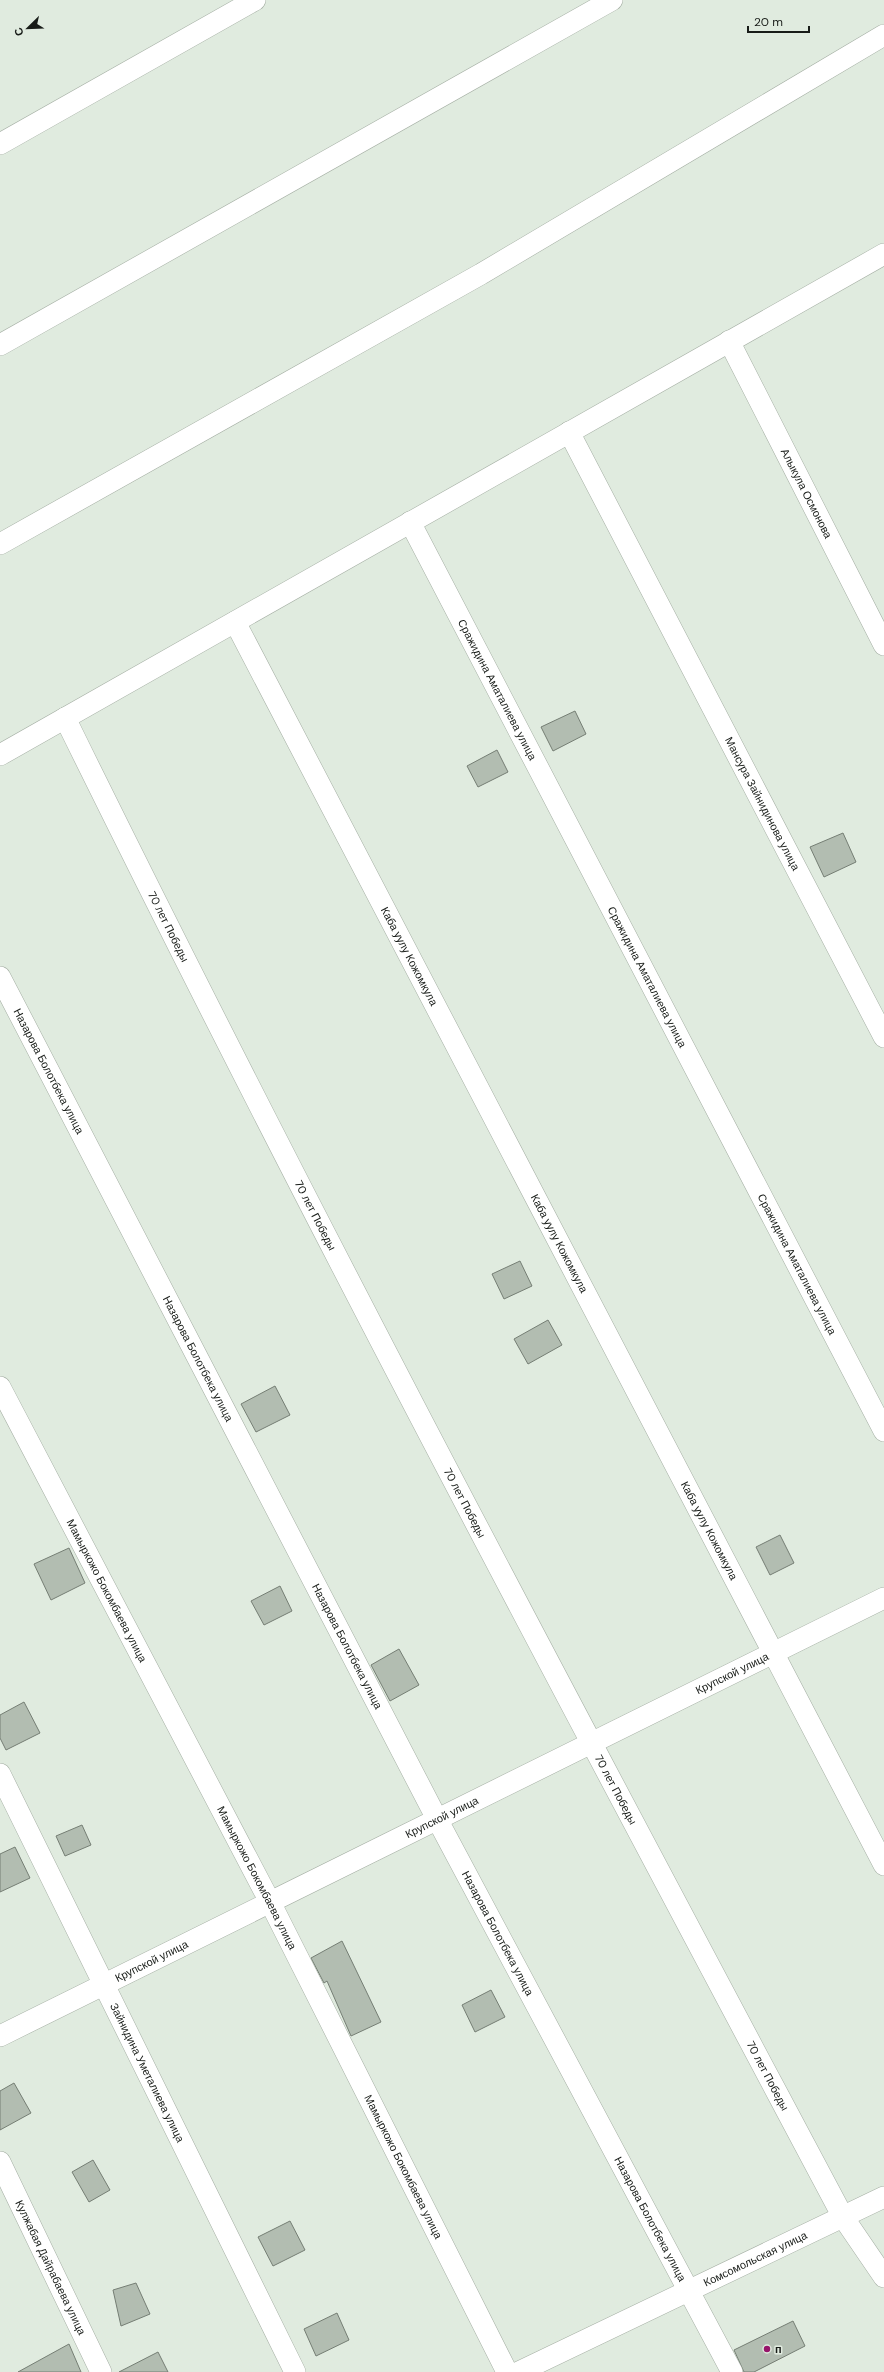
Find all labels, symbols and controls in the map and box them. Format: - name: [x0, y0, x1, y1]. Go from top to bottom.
- north arrow: [8, 8, 48, 48]
- scale bar: [748, 8, 809, 34]
- text: 20 m: [754, 14, 783, 30]
- text: С: [11, 25, 27, 38]
- street label: Алыкула Осмонова: [778, 446, 836, 541]
- street label: Сражидина Аматалиева улица: [455, 617, 540, 763]
- street label: Мансура Зайнидинова улица: [722, 735, 803, 874]
- street label: 70 лет Победы: [145, 889, 192, 964]
- street label: Каба уулу Кожомкула: [378, 904, 441, 1009]
- street label: Сражидина Аматалиева улица: [605, 904, 690, 1051]
- street label: Назарова Болотбека улица: [10, 1006, 88, 1137]
- street label: 70 лет Победы: [292, 1178, 339, 1253]
- street label: Сражидина Аматалиева улица: [754, 1191, 840, 1338]
- street label: Каба уулу Кожомкула: [528, 1192, 591, 1296]
- street label: Назарова Болотбека улица: [160, 1294, 237, 1425]
- street label: 70 лет Победы: [441, 1466, 489, 1540]
- street label: Каба уулу Кожомкула: [678, 1479, 741, 1583]
- street label: Мамыркожо Бокомбаева улица: [64, 1517, 150, 1665]
- street label: Назарова Болотбека улица: [309, 1581, 386, 1712]
- street label: Крупской улица: [693, 1649, 772, 1697]
- street label: 70 лет Победы: [592, 1752, 640, 1827]
- street label: Крупской улица: [403, 1793, 481, 1841]
- street label: Мамыркожо Бокомбаева улица: [214, 1804, 300, 1953]
- street label: Назарова Болотбека улица: [459, 1868, 537, 1999]
- street label: Крупской улица: [113, 1937, 191, 1985]
- street label: Зайнидина Уметалиева улица: [107, 2001, 188, 2145]
- street label: 70 лет Победы: [744, 2039, 792, 2113]
- street label: Мамыркожо Бокомбаева улица: [361, 2092, 446, 2242]
- street label: Назарова Болотбека улица: [611, 2154, 690, 2285]
- street label: Кулжабая Дайрабаева улица: [12, 2198, 89, 2338]
- street label: Комсомольская улица: [701, 2228, 810, 2290]
- place label: п: [775, 2342, 782, 2356]
- marker: п: [762, 2344, 772, 2354]

